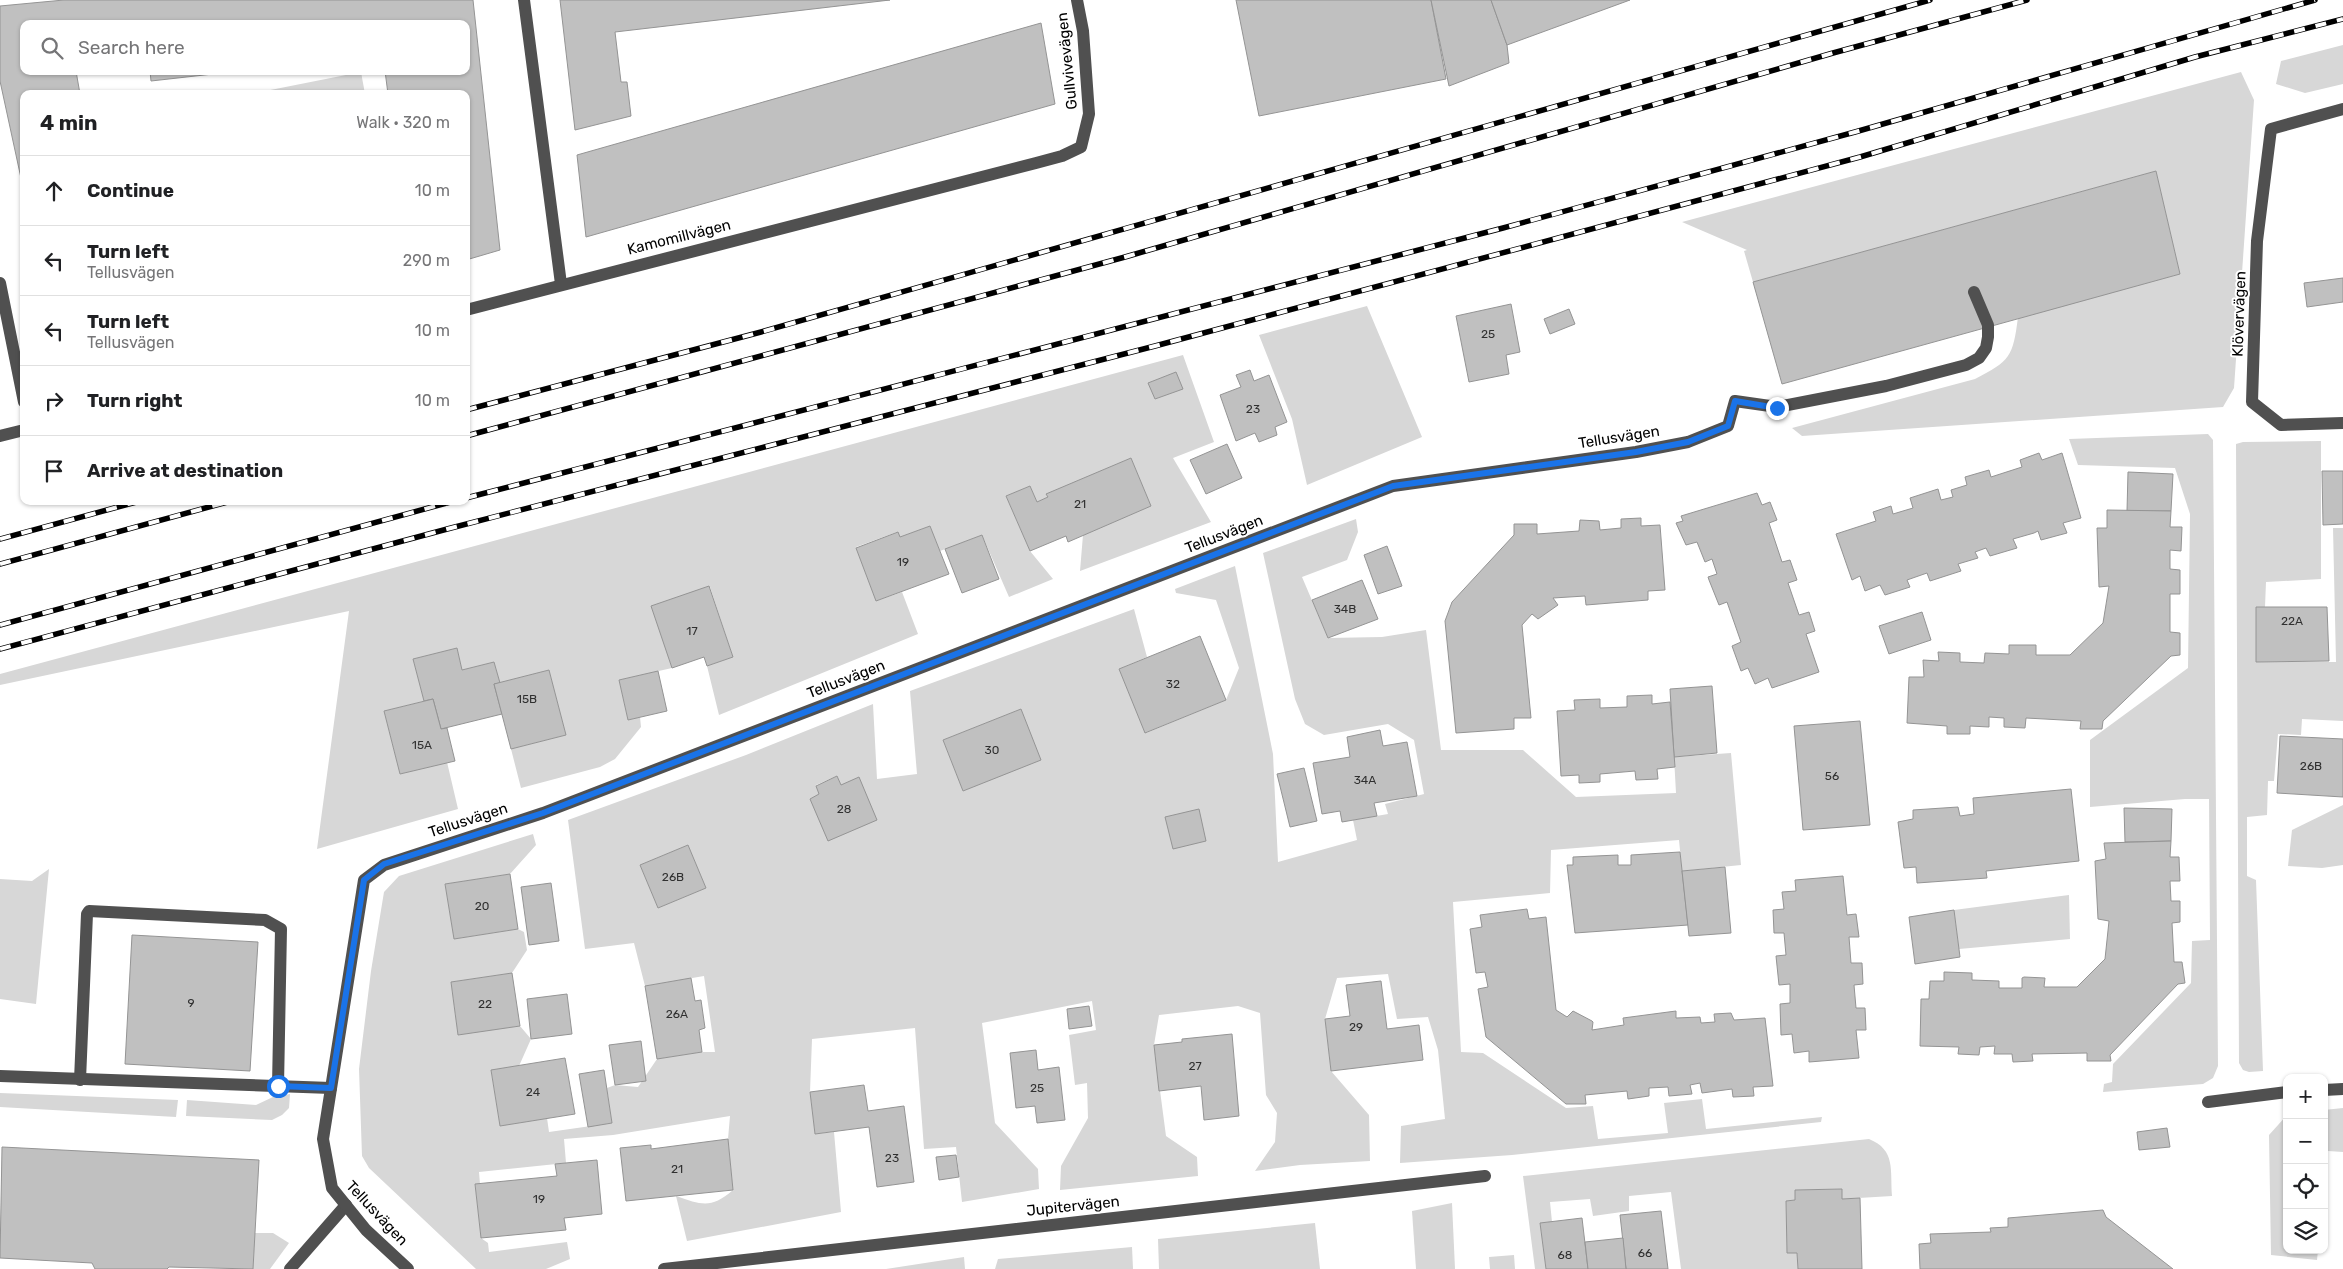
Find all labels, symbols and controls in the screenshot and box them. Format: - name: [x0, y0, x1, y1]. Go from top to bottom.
- street label: Gullvivevägen: [1053, 12, 1081, 110]
- search box: [20, 20, 470, 75]
- icon: search: [38, 34, 66, 62]
- text: Search here: [78, 36, 185, 59]
- text: 4 min: [40, 110, 98, 135]
- text: Walk · 320 m: [356, 113, 450, 132]
- icon: ahead: [40, 177, 68, 205]
- text: Continue: [87, 179, 174, 202]
- text: 10 m: [415, 181, 450, 200]
- street label: Kamomillvägen: [625, 215, 733, 259]
- text: Turn left: [87, 240, 169, 263]
- icon: left: [40, 247, 68, 275]
- text: 290 m: [403, 251, 450, 270]
- text: Tellusvägen: [87, 263, 175, 282]
- street label: Klövervägen: [2229, 271, 2249, 357]
- text: Turn left: [87, 310, 169, 333]
- icon: left: [40, 317, 68, 345]
- text: 10 m: [415, 321, 450, 340]
- house number: 25: [1481, 327, 1495, 341]
- text: Tellusvägen: [87, 333, 175, 352]
- icon: right: [40, 387, 68, 415]
- text: Turn right: [87, 389, 182, 412]
- text: 10 m: [415, 391, 450, 410]
- route end: [1766, 397, 1789, 420]
- house number: 23: [1246, 402, 1260, 416]
- street label: Tellusvägen: [1577, 422, 1661, 452]
- icon: arrive: [40, 457, 68, 485]
- text: Arrive at destination: [87, 459, 283, 482]
- house number: 21: [1074, 497, 1086, 511]
- street label: Tellusvägen: [1182, 511, 1266, 557]
- house number: 19: [897, 555, 909, 569]
- house number: 34B: [1334, 602, 1356, 616]
- house number: 22A: [2281, 614, 2303, 628]
- house number: 17: [686, 624, 698, 638]
- street label: Tellusvägen: [804, 656, 888, 702]
- house number: 32: [1166, 677, 1180, 691]
- house number: 15B: [517, 692, 537, 706]
- house number: 15A: [412, 738, 432, 752]
- house number: 30: [985, 743, 999, 757]
- house number: 26B: [2300, 759, 2322, 773]
- house number: 56: [1825, 769, 1839, 783]
- house number: 34A: [1354, 773, 1376, 787]
- street label: Tellusvägen: [426, 799, 510, 841]
- house number: 28: [837, 802, 851, 816]
- house number: 26B: [662, 870, 684, 884]
- house number: 20: [475, 899, 489, 913]
- house number: 9: [187, 996, 195, 1010]
- house number: 22: [478, 997, 492, 1011]
- house number: 26A: [666, 1007, 688, 1021]
- house number: 29: [1349, 1020, 1363, 1034]
- house number: 27: [1188, 1059, 1202, 1073]
- map controls: [2283, 1074, 2328, 1254]
- button: +: [2283, 1074, 2328, 1119]
- route start: [267, 1075, 290, 1098]
- house number: 25: [1030, 1081, 1044, 1095]
- house number: 24: [526, 1085, 541, 1099]
- button: −: [2283, 1119, 2328, 1164]
- house number: 23: [885, 1151, 899, 1165]
- house number: 21: [671, 1162, 683, 1176]
- button: locate: [2283, 1164, 2328, 1209]
- street label: Tellusvägen: [342, 1177, 412, 1249]
- house number: 19: [533, 1192, 545, 1206]
- street label: Jupitervägen: [1025, 1192, 1121, 1220]
- button: layers: [2283, 1209, 2328, 1254]
- house number: 66: [1638, 1246, 1652, 1260]
- house number: 68: [1558, 1248, 1572, 1262]

